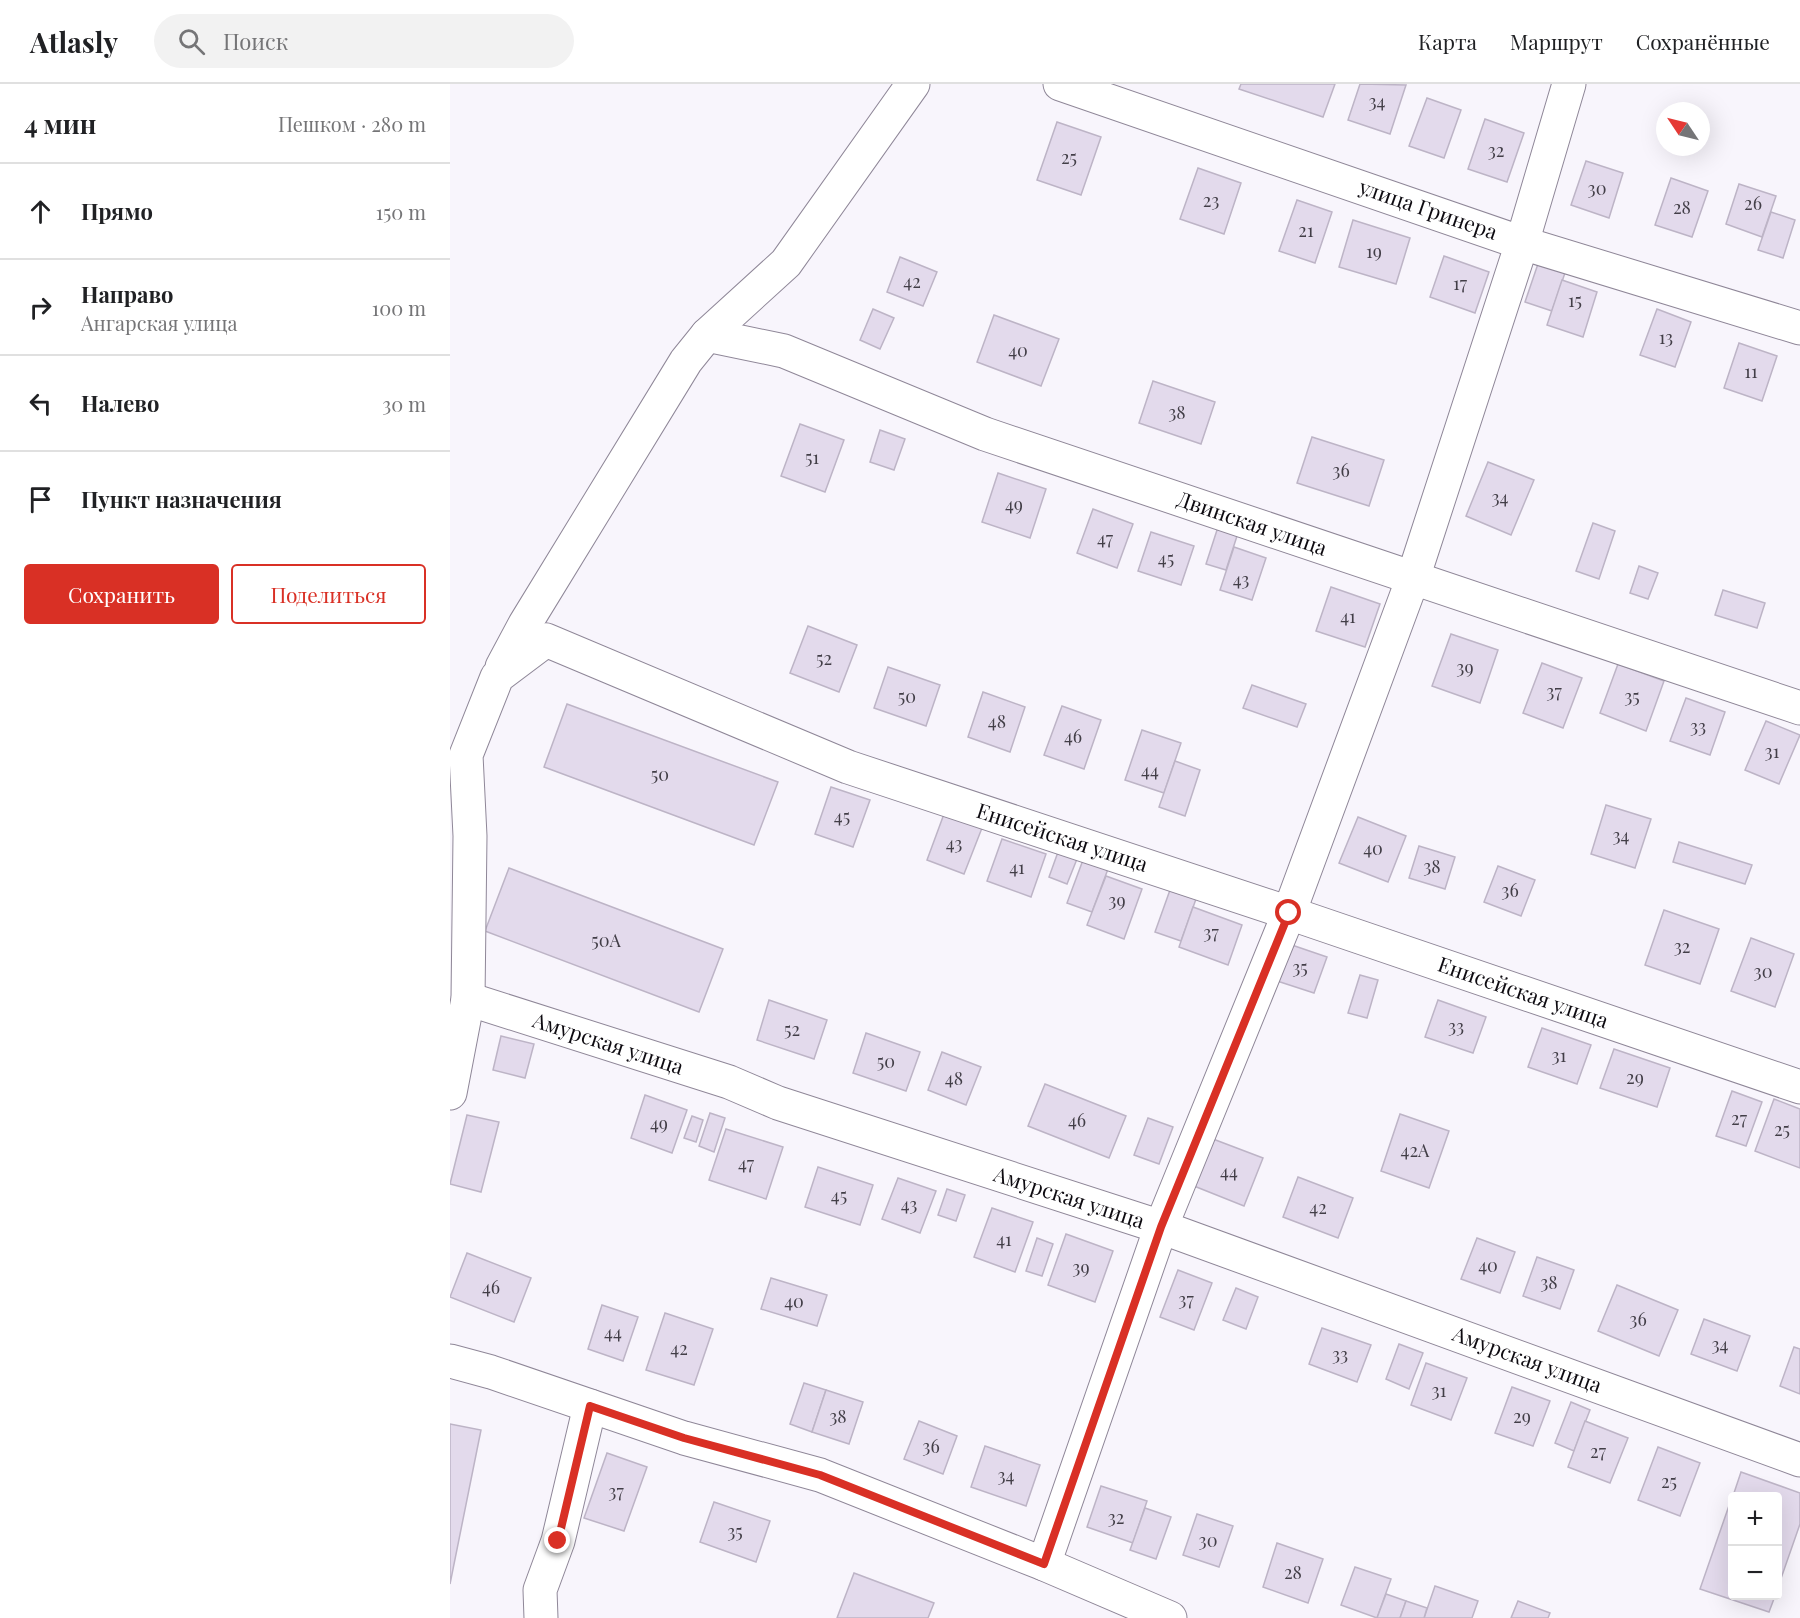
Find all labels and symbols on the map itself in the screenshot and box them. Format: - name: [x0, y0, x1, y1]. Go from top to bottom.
- house number: 34: [1368, 89, 1386, 113]
- north arrow: [1656, 102, 1710, 156]
- house number: 32: [1488, 138, 1504, 162]
- house number: 25: [1061, 145, 1077, 169]
- street label: улица Гринера: [1355, 171, 1502, 245]
- house number: 30: [1588, 176, 1606, 200]
- house number: 23: [1203, 188, 1219, 212]
- house number: 26: [1744, 191, 1762, 215]
- house number: 28: [1673, 195, 1691, 219]
- house number: 21: [1298, 218, 1314, 242]
- house number: 19: [1366, 239, 1382, 263]
- house number: 42: [903, 269, 921, 293]
- house number: 17: [1453, 271, 1468, 295]
- house number: 15: [1568, 288, 1582, 312]
- house number: 13: [1659, 325, 1673, 349]
- house number: 40: [1008, 338, 1028, 362]
- house number: 11: [1744, 359, 1758, 383]
- house number: 38: [1168, 400, 1186, 424]
- house number: 51: [805, 445, 819, 469]
- house number: 36: [1332, 458, 1350, 482]
- street label: Двинская улица: [1174, 483, 1332, 561]
- house number: 34: [1491, 485, 1509, 509]
- house number: 49: [1005, 492, 1023, 516]
- house number: 47: [1097, 526, 1114, 550]
- house number: 45: [1158, 546, 1174, 570]
- house number: 43: [1233, 567, 1249, 591]
- house number: 41: [1340, 604, 1356, 628]
- house number: 52: [816, 646, 832, 670]
- house number: 39: [1456, 655, 1474, 679]
- house number: 37: [1546, 679, 1562, 703]
- house number: 50: [898, 684, 916, 708]
- house number: 35: [1624, 684, 1640, 708]
- house number: 48: [988, 709, 1006, 733]
- house number: 33: [1690, 714, 1706, 738]
- house number: 46: [1064, 724, 1082, 748]
- house number: 31: [1765, 739, 1780, 763]
- house number: 44: [1141, 758, 1159, 782]
- house number: 50: [651, 762, 669, 786]
- street label: Енисейская улица: [973, 795, 1152, 877]
- house number: 45: [834, 804, 850, 828]
- house number: 34: [1612, 823, 1630, 847]
- house number: 43: [946, 831, 962, 855]
- house number: 40: [1363, 836, 1383, 860]
- house number: 38: [1423, 854, 1441, 878]
- house number: 41: [1009, 855, 1025, 879]
- house number: 36: [1501, 878, 1519, 902]
- house number: 39: [1108, 888, 1126, 912]
- route start: [1275, 899, 1301, 925]
- house number: 37: [1203, 920, 1219, 944]
- house number: 50А: [591, 928, 621, 952]
- house number: 32: [1674, 934, 1690, 958]
- street label: Енисейская улица: [1435, 949, 1613, 1034]
- house number: 35: [1292, 955, 1308, 979]
- house number: 30: [1754, 959, 1772, 983]
- street label: Амурская улица: [529, 1004, 688, 1080]
- house number: 33: [1448, 1014, 1464, 1038]
- house number: 52: [784, 1017, 800, 1041]
- house number: 31: [1552, 1043, 1567, 1067]
- house number: 50: [877, 1049, 895, 1073]
- house number: 29: [1626, 1065, 1644, 1089]
- house number: 48: [945, 1066, 963, 1090]
- house number: 27: [1731, 1106, 1748, 1130]
- house number: 46: [1068, 1108, 1086, 1132]
- house number: 49: [650, 1111, 668, 1135]
- house number: 25: [1774, 1117, 1790, 1141]
- house number: 42А: [1401, 1138, 1430, 1162]
- house number: 47: [738, 1151, 755, 1175]
- street label: Амурская улица: [990, 1158, 1149, 1234]
- house number: 44: [1220, 1159, 1238, 1183]
- house number: 45: [831, 1183, 847, 1207]
- house number: 43: [901, 1192, 917, 1216]
- house number: 42: [1309, 1195, 1327, 1219]
- house number: 41: [996, 1227, 1012, 1251]
- house number: 40: [1478, 1253, 1498, 1277]
- house number: 39: [1072, 1255, 1090, 1279]
- house number: 38: [1540, 1270, 1558, 1294]
- house number: 46: [482, 1275, 500, 1299]
- house number: 37: [1178, 1287, 1194, 1311]
- house number: 40: [784, 1289, 804, 1313]
- house number: 36: [1629, 1307, 1647, 1331]
- street label: Амурская улица: [1448, 1318, 1607, 1398]
- house number: 44: [604, 1320, 622, 1344]
- house number: 34: [1711, 1332, 1729, 1356]
- house number: 42: [670, 1336, 688, 1360]
- house number: 33: [1332, 1342, 1348, 1366]
- house number: 31: [1432, 1378, 1447, 1402]
- house number: 38: [829, 1404, 847, 1428]
- house number: 29: [1513, 1404, 1531, 1428]
- house number: 36: [922, 1434, 940, 1458]
- house number: 27: [1590, 1439, 1607, 1463]
- house number: 34: [997, 1463, 1015, 1487]
- house number: 25: [1661, 1469, 1677, 1493]
- house number: 37: [608, 1479, 624, 1503]
- house number: 32: [1108, 1505, 1124, 1529]
- house number: 35: [727, 1519, 743, 1543]
- route end: [544, 1527, 570, 1553]
- house number: 30: [1199, 1528, 1217, 1552]
- house number: 28: [1284, 1560, 1302, 1584]

